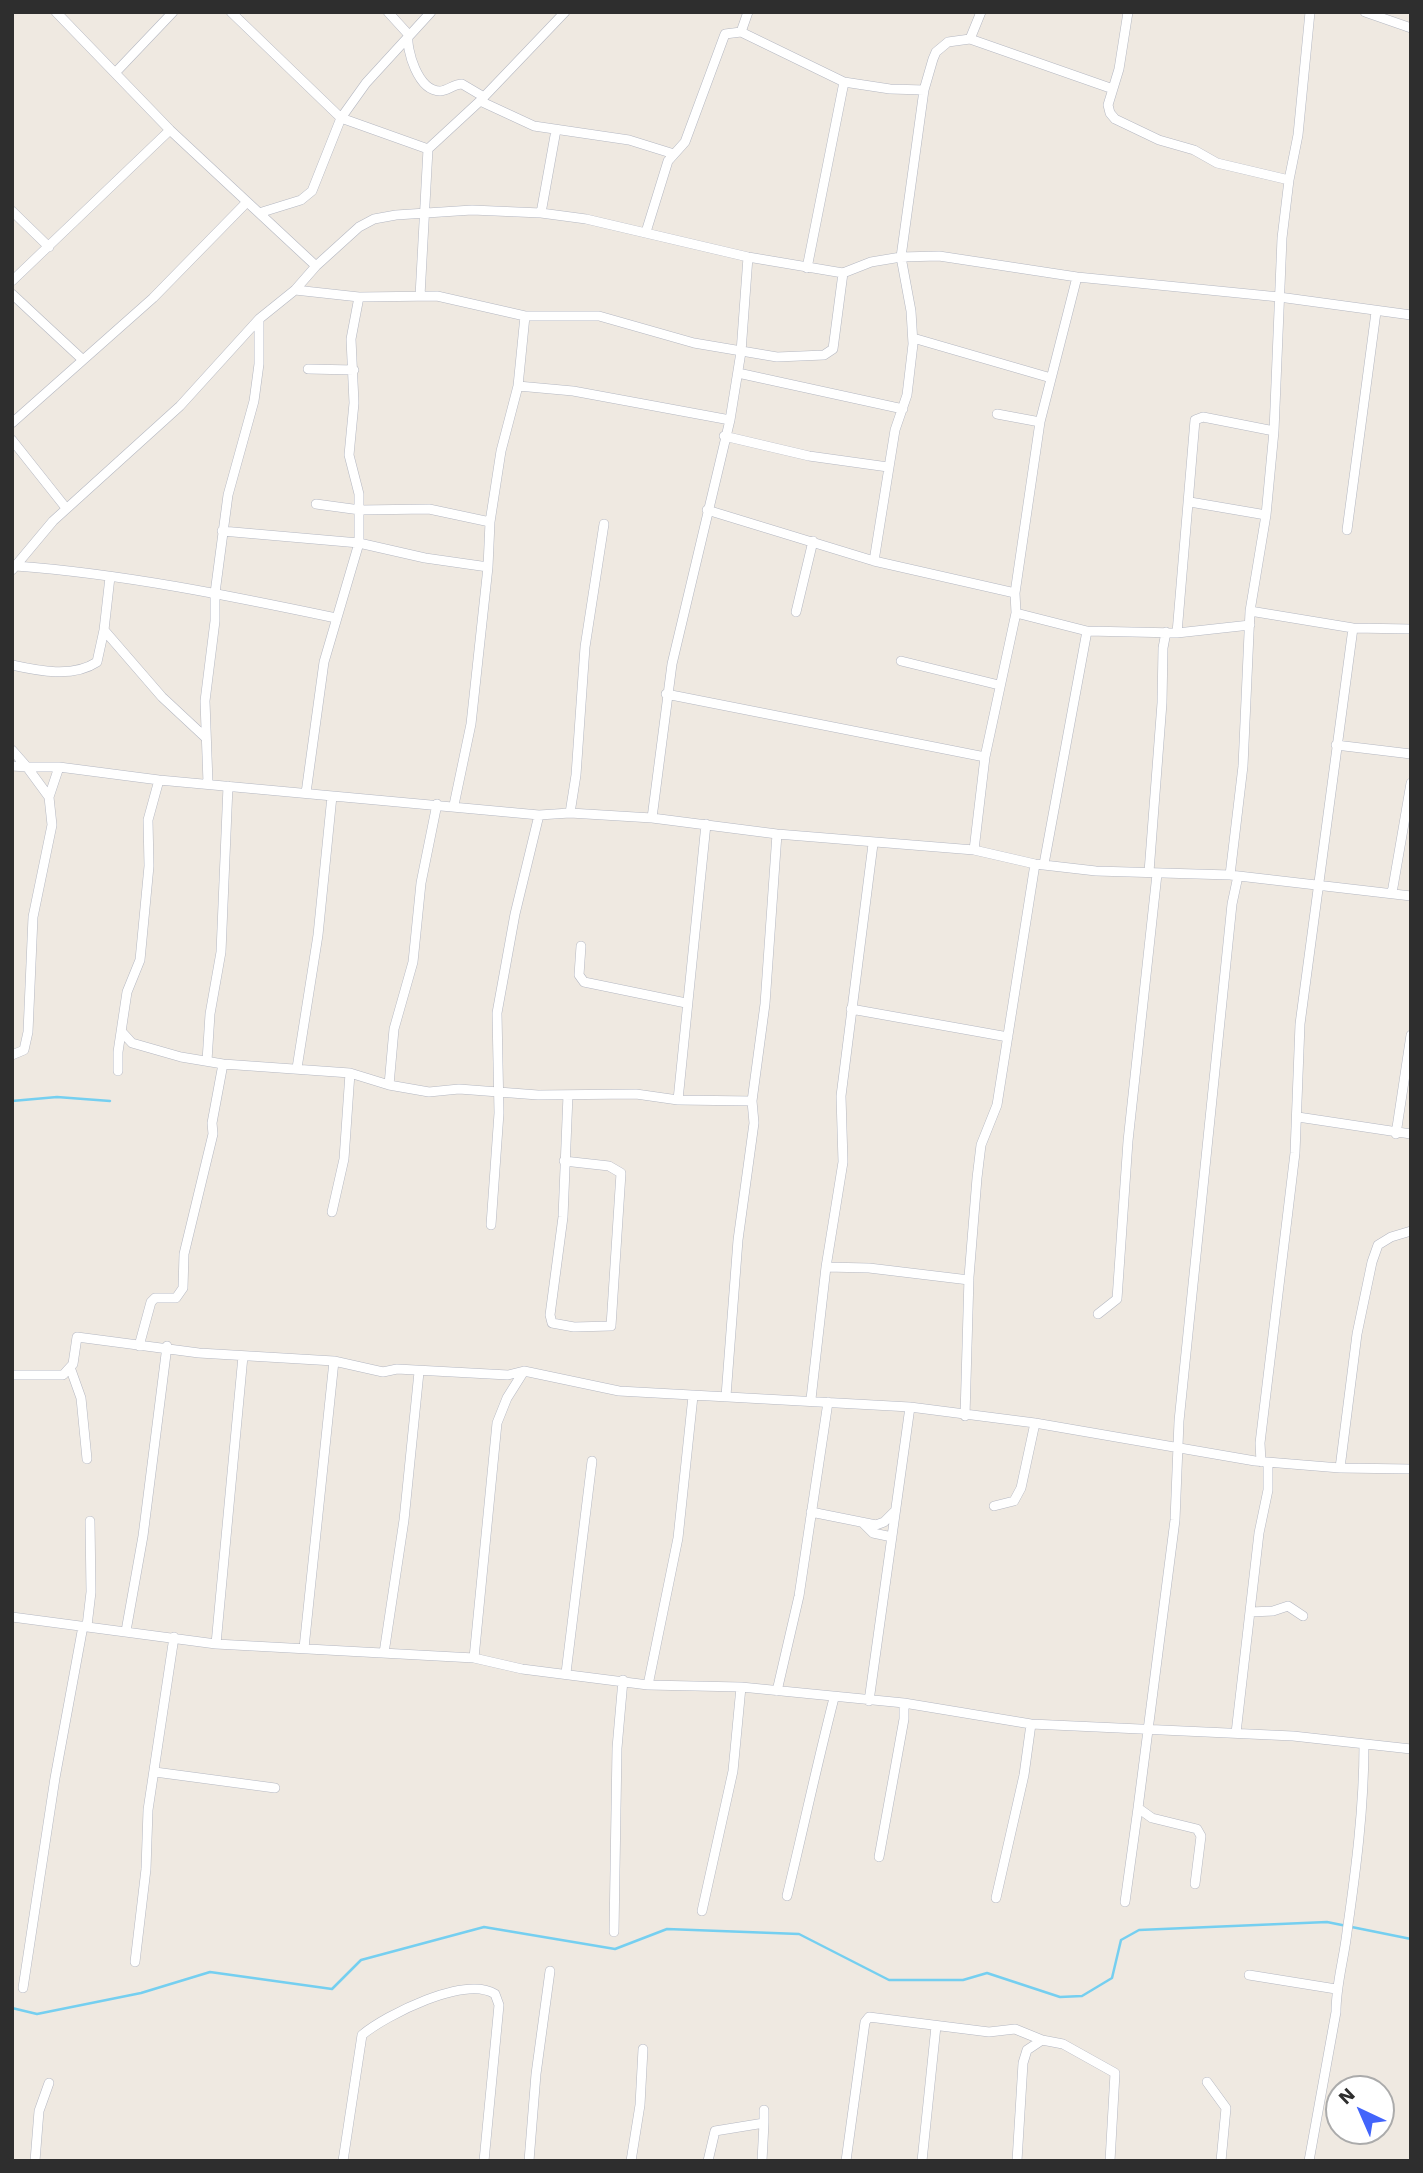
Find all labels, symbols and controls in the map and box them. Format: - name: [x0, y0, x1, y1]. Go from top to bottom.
- north arrow: [1325, 2075, 1395, 2145]
- text: N: [1333, 2083, 1360, 2109]

